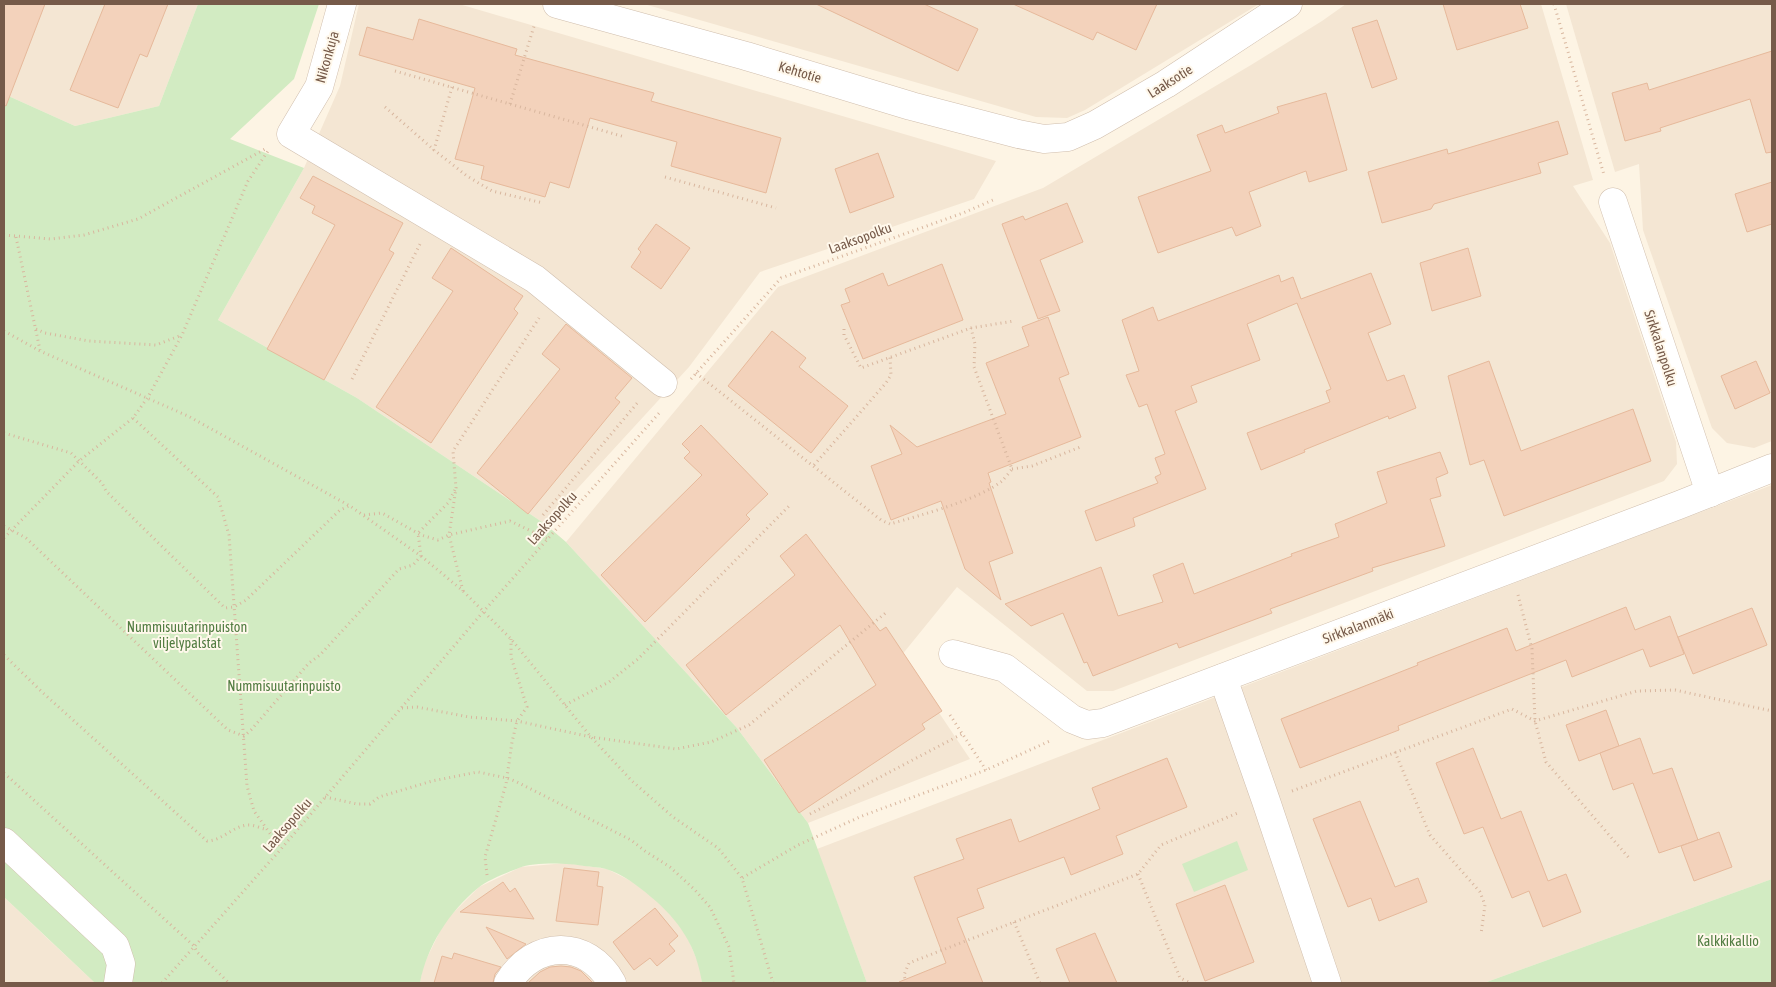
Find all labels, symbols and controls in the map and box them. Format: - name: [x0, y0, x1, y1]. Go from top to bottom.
- street label: Nikonkuja: [312, 29, 342, 85]
- street label: Kehtotie: [777, 58, 823, 86]
- street label: Laaksotie: [1145, 61, 1195, 101]
- street label: Laaksopolku: [826, 219, 894, 257]
- street label: Sirkkalanpolku: [1641, 308, 1681, 388]
- street label: Laaksopolku: [524, 488, 580, 548]
- street label: Sirkkalanmäki: [1320, 605, 1396, 647]
- park label: Nummisuutarinpuiston viljelypalstat: [127, 619, 247, 651]
- park label: Nummisuutarinpuisto: [227, 678, 341, 694]
- street label: Laaksopolku: [259, 795, 315, 855]
- park label: Kalkkikallio: [1697, 933, 1759, 949]

